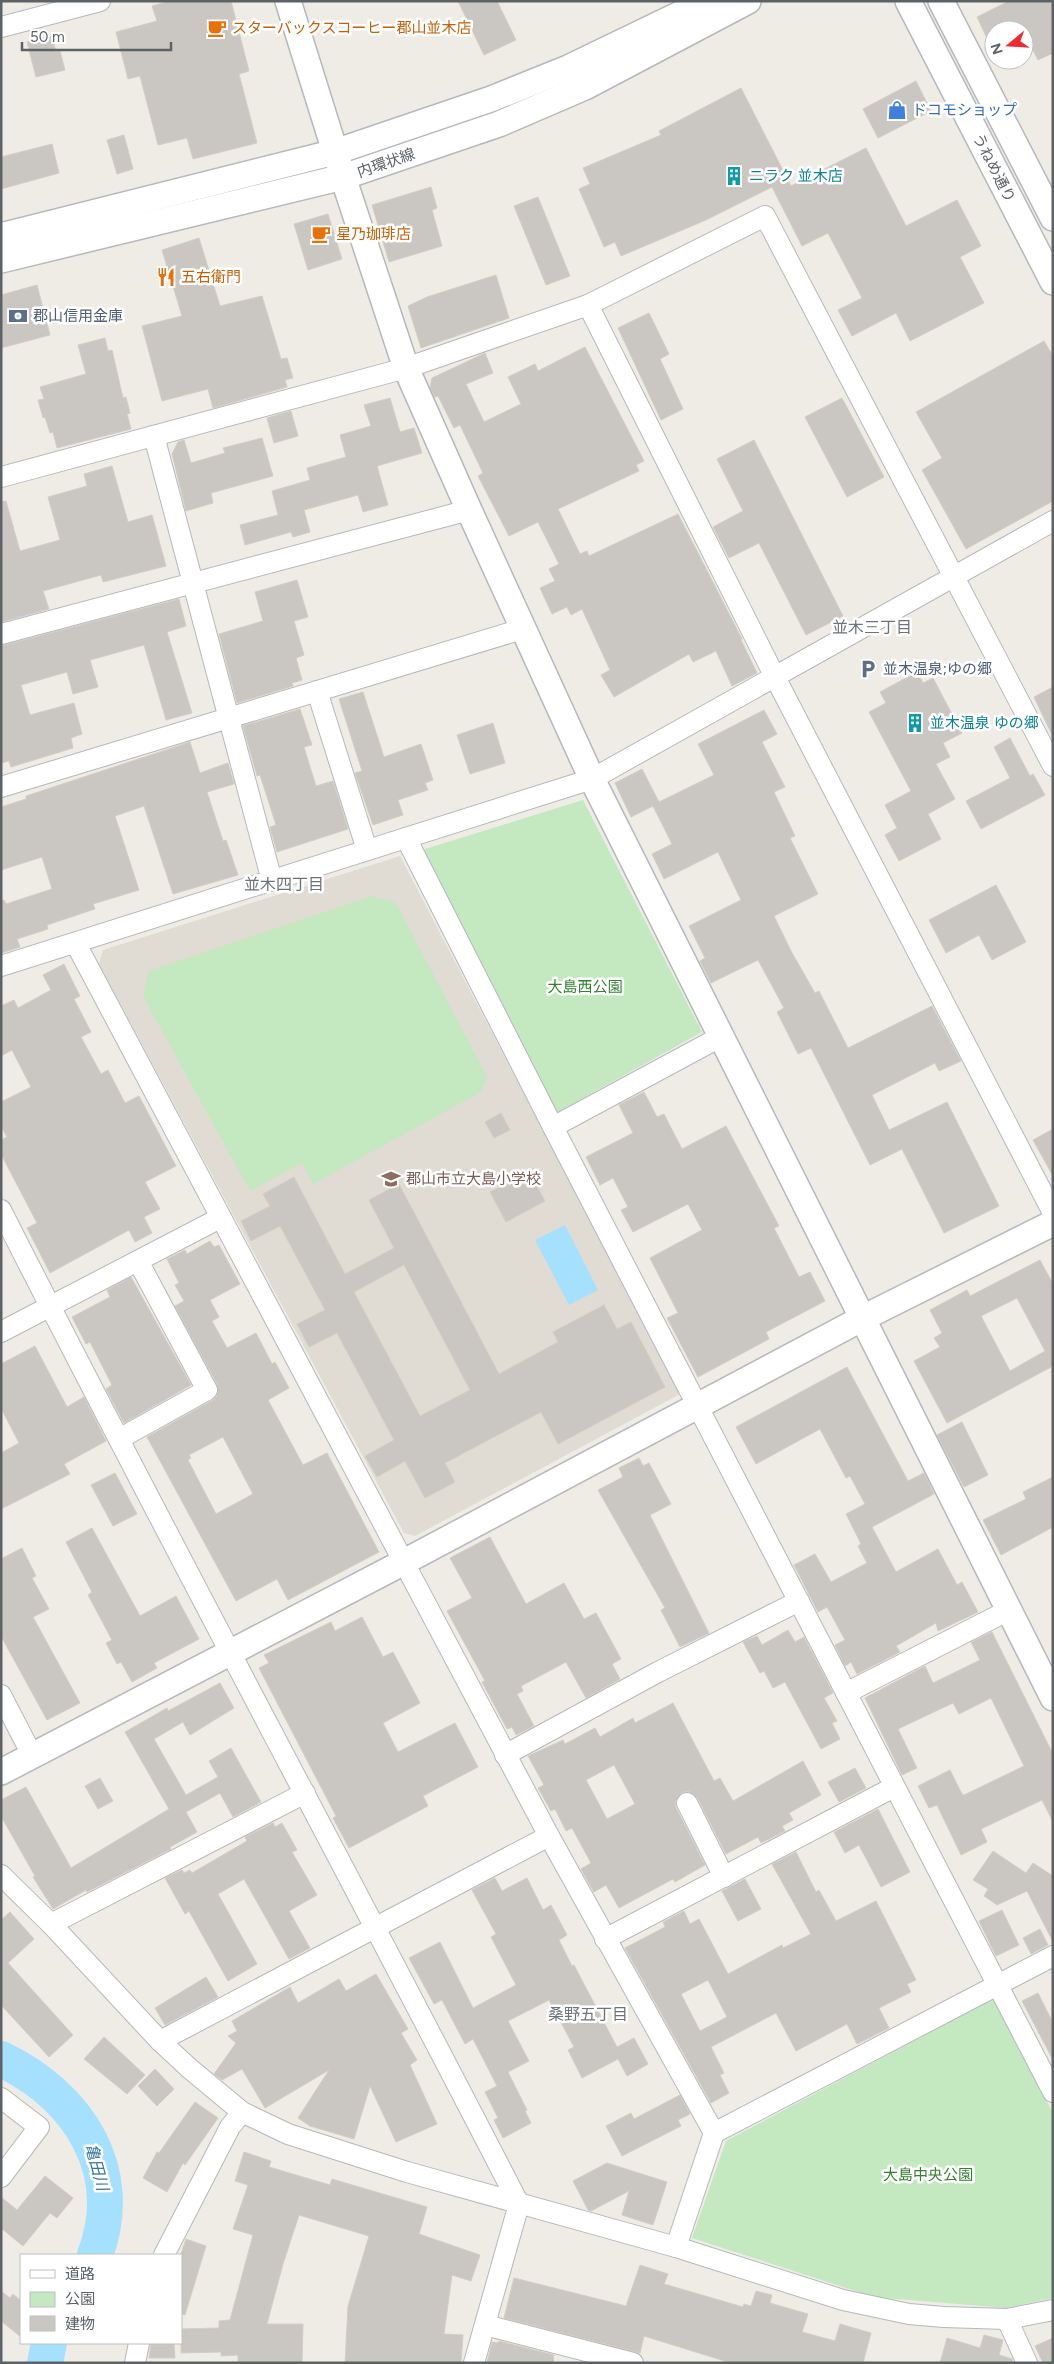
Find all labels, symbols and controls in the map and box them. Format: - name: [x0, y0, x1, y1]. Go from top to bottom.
- cafe icon: スターバックスコーヒー郡山並木店: [206, 17, 228, 39]
- place label: スターバックスコーヒー郡山並木店: [232, 19, 471, 37]
- scale bar: [22, 20, 171, 52]
- north arrow: [984, 20, 1034, 70]
- text: 50 m: [30, 28, 65, 46]
- text: N: [987, 41, 1007, 57]
- shop icon: ドコモショップ: [886, 99, 908, 121]
- place label: ドコモショップ: [912, 101, 1017, 119]
- street label: うねめ通り: [969, 130, 1019, 206]
- street label: 内環状線: [355, 145, 417, 181]
- building icon: ニラク 並木店: [723, 165, 745, 187]
- place label: ニラク 並木店: [749, 167, 843, 185]
- cafe icon: 星乃珈琲店: [310, 223, 332, 245]
- place label: 星乃珈琲店: [336, 225, 411, 243]
- restaurant icon: 五右衛門: [155, 266, 177, 288]
- place label: 五右衛門: [181, 268, 241, 286]
- bank icon: 郡山信用金庫: [7, 305, 29, 327]
- place label: 郡山信用金庫: [33, 307, 123, 325]
- district label: 並木三丁目: [832, 618, 912, 637]
- parking icon: 並木温泉;ゆの郷: [857, 658, 879, 680]
- place label: 並木温泉;ゆの郷: [883, 660, 992, 678]
- building icon: 並木温泉 ゆの郷: [904, 712, 926, 734]
- place label: 並木温泉 ゆの郷: [930, 714, 1039, 732]
- district label: 並木四丁目: [244, 875, 324, 894]
- park label: 大島西公園: [547, 978, 623, 996]
- school or university icon: 郡山市立大島小学校: [380, 1168, 402, 1190]
- place label: 郡山市立大島小学校: [406, 1170, 541, 1188]
- district label: 桑野五丁目: [548, 2005, 628, 2024]
- water label: 亀田川: [82, 2141, 113, 2195]
- park label: 大島中央公園: [883, 2166, 973, 2184]
- legend: [20, 2254, 182, 2344]
- text: 道路: [65, 2265, 95, 2283]
- text: 公園: [65, 2290, 95, 2308]
- text: 建物: [65, 2315, 95, 2333]

